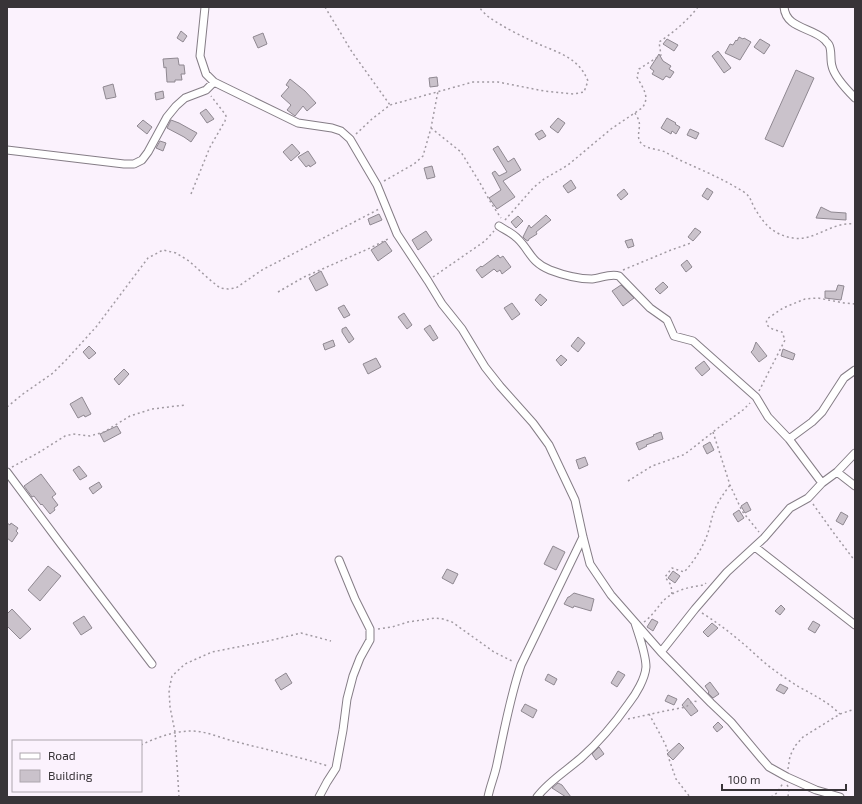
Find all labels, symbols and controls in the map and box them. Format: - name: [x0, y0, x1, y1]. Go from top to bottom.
- legend: [12, 740, 142, 792]
- text: Road: [48, 748, 76, 762]
- scale bar: [722, 766, 846, 792]
- text: Building: [48, 768, 93, 782]
- text: 100 m: [728, 772, 760, 786]

